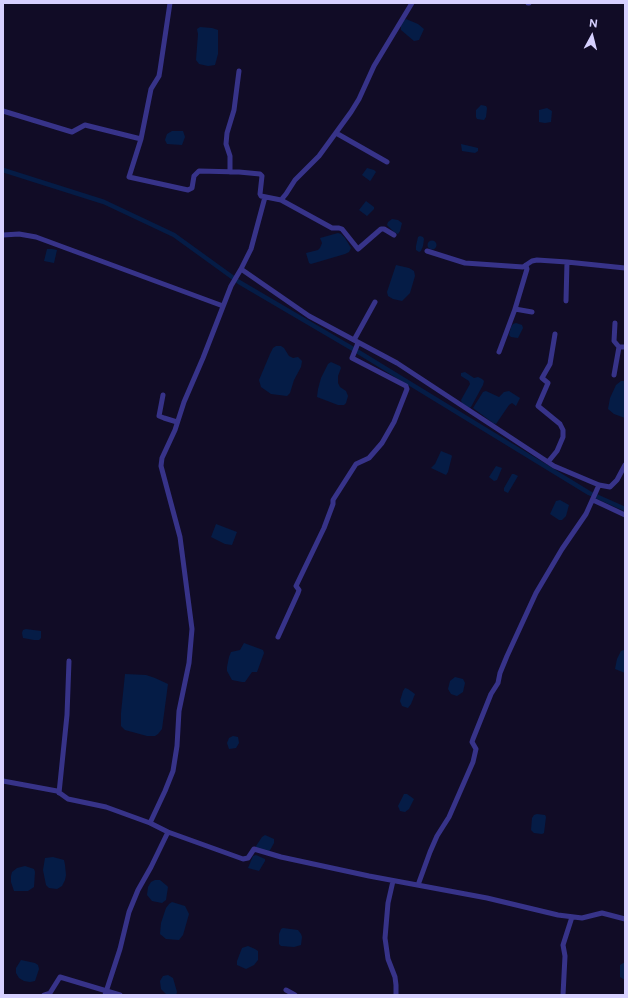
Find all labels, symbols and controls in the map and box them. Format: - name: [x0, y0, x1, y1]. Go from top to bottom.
- north arrow: [572, 16, 612, 56]
- text: N: [588, 17, 599, 31]

